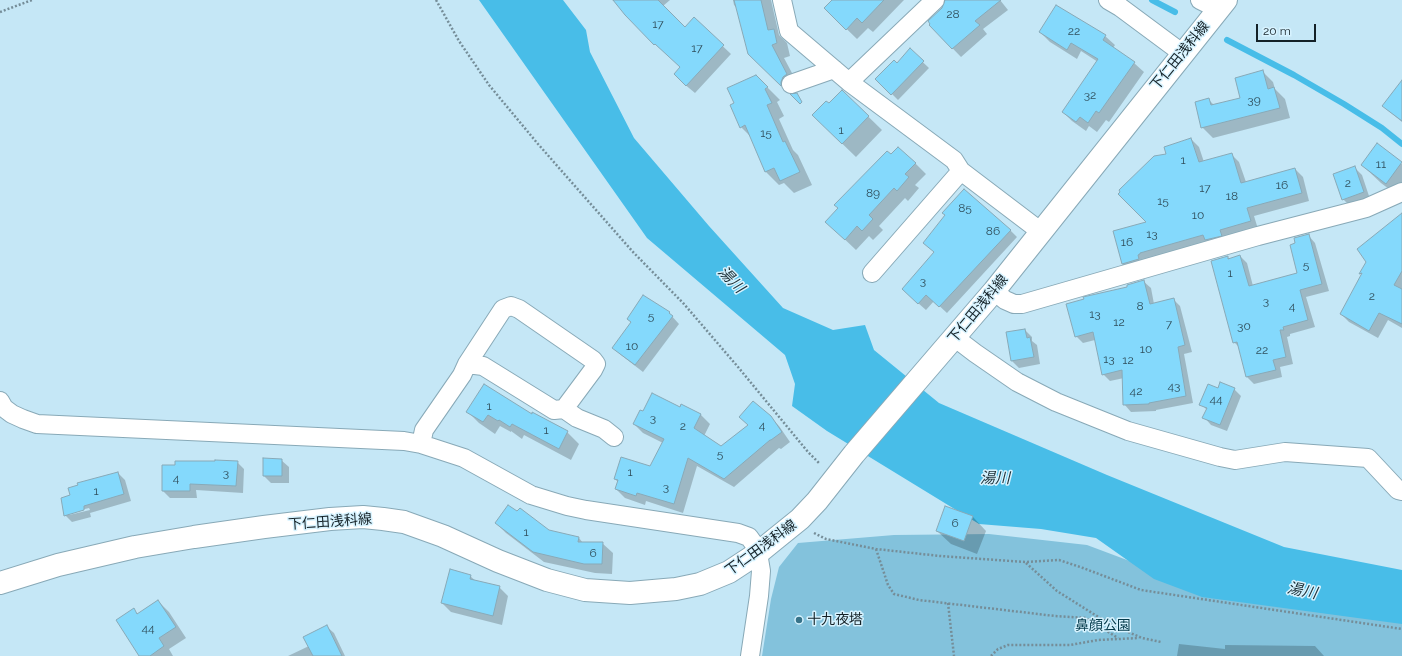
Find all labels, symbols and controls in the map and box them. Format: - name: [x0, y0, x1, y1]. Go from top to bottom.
- house number: 28: [946, 7, 960, 21]
- scale bar: [1258, 16, 1318, 42]
- house number: 17: [652, 17, 664, 31]
- street label: 下仁田浅科線: [1147, 18, 1213, 94]
- house number: 22: [1068, 24, 1080, 38]
- text: 20 m: [1263, 24, 1291, 38]
- house number: 17: [691, 41, 703, 55]
- house number: 32: [1084, 88, 1096, 102]
- house number: 39: [1247, 93, 1261, 107]
- house number: 1: [838, 123, 844, 137]
- house number: 15: [760, 126, 772, 140]
- house number: 1: [1180, 153, 1186, 167]
- house number: 11: [1376, 157, 1386, 171]
- house number: 2: [1345, 176, 1351, 190]
- house number: 16: [1276, 178, 1288, 192]
- house number: 17: [1199, 181, 1211, 195]
- house number: 89: [866, 186, 880, 200]
- house number: 18: [1226, 189, 1238, 203]
- house number: 15: [1157, 194, 1169, 208]
- house number: 85: [958, 201, 972, 215]
- house number: 10: [1192, 208, 1204, 222]
- house number: 86: [986, 224, 1000, 238]
- house number: 13: [1146, 227, 1158, 241]
- house number: 16: [1121, 235, 1133, 249]
- house number: 5: [1303, 258, 1309, 272]
- water label: 湯川: [714, 263, 748, 297]
- house number: 1: [1227, 266, 1233, 280]
- street label: 下仁田浅科線: [945, 271, 1011, 347]
- house number: 3: [920, 274, 926, 288]
- house number: 2: [1369, 289, 1375, 303]
- house number: 3: [1263, 294, 1269, 308]
- house number: 8: [1136, 299, 1144, 313]
- house number: 4: [1289, 299, 1295, 313]
- house number: 13: [1089, 307, 1101, 321]
- house number: 5: [648, 309, 654, 323]
- house number: 12: [1113, 315, 1125, 329]
- house number: 7: [1166, 317, 1172, 331]
- house number: 30: [1237, 319, 1251, 333]
- house number: 10: [626, 339, 638, 353]
- house number: 10: [1140, 342, 1152, 356]
- house number: 22: [1256, 343, 1268, 357]
- house number: 13: [1103, 352, 1115, 366]
- house number: 12: [1122, 353, 1134, 367]
- house number: 43: [1168, 379, 1180, 393]
- house number: 42: [1130, 384, 1142, 398]
- house number: 44: [1209, 392, 1223, 406]
- house number: 1: [486, 399, 492, 413]
- house number: 3: [650, 411, 656, 425]
- house number: 4: [759, 418, 765, 432]
- house number: 2: [680, 419, 686, 433]
- house number: 1: [543, 423, 549, 437]
- house number: 5: [717, 447, 723, 461]
- house number: 1: [627, 465, 633, 479]
- house number: 3: [223, 466, 229, 480]
- water label: 湯川: [980, 469, 1010, 487]
- house number: 4: [173, 471, 179, 485]
- house number: 3: [663, 480, 669, 494]
- house number: 1: [93, 484, 99, 498]
- street label: 下仁田浅科線: [288, 511, 372, 533]
- house number: 6: [951, 516, 959, 530]
- street label: 下仁田浅科線: [722, 517, 800, 579]
- house number: 1: [523, 525, 529, 539]
- house number: 6: [589, 546, 597, 560]
- water label: 湯川: [1286, 579, 1318, 603]
- place label: 十九夜塔: [807, 612, 863, 628]
- marker: 十九夜塔: [794, 615, 804, 625]
- park label: 鼻顔公園: [1075, 618, 1131, 634]
- house number: 44: [141, 621, 155, 635]

